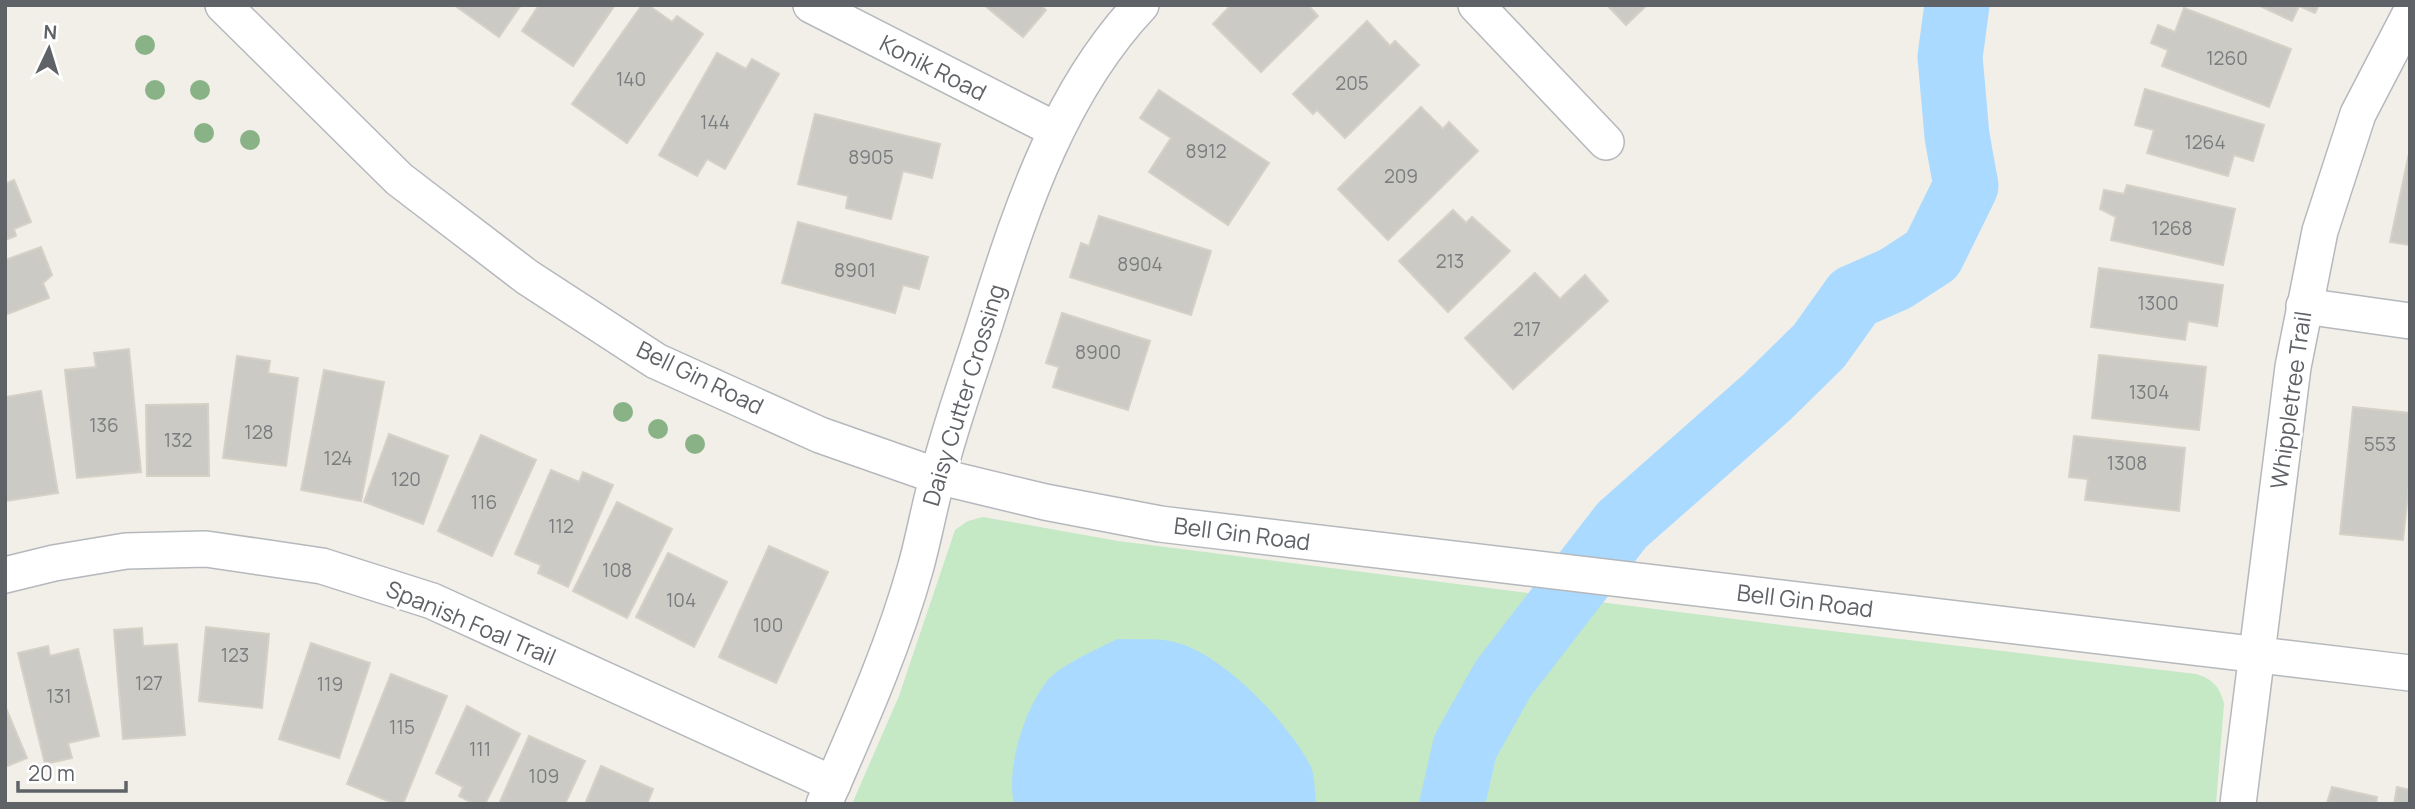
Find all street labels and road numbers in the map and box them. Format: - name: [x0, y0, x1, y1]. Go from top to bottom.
- street label: Konik Road: [875, 27, 992, 108]
- street label: Daisy Cutter Crossing: [914, 280, 1012, 509]
- street label: Whippletree Trail: [2262, 309, 2318, 491]
- street label: Bell Gin Road: [632, 333, 769, 422]
- street label: Bell Gin Road: [1172, 509, 1312, 557]
- street label: Spanish Foal Trail: [382, 572, 561, 672]
- street label: Bell Gin Road: [1735, 576, 1875, 624]

